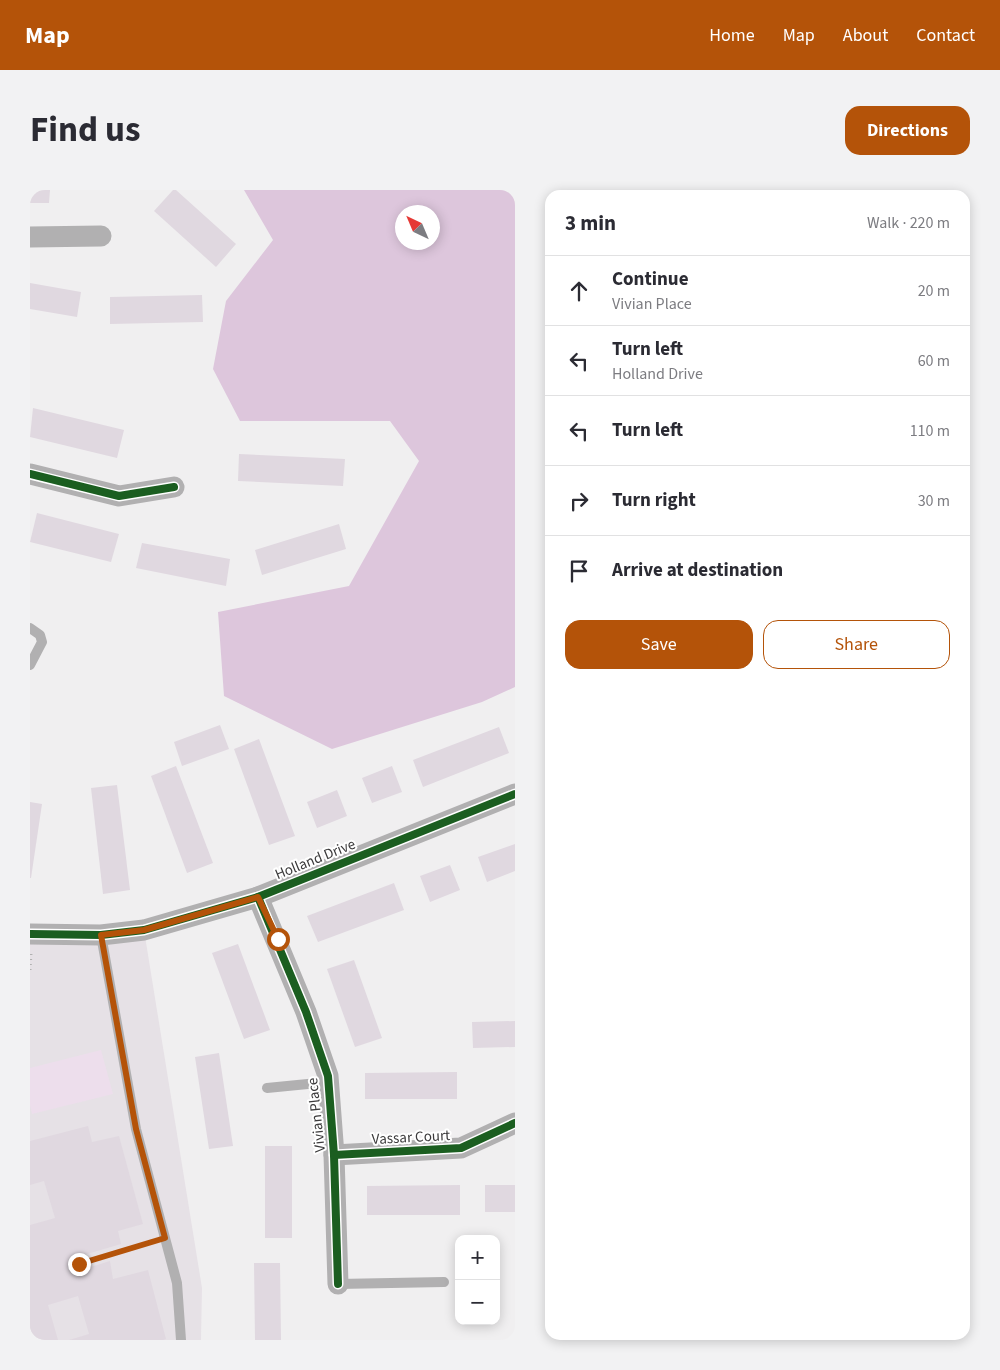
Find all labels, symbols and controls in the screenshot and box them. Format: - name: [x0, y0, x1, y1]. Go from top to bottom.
- text: Map: [25, 18, 70, 53]
- text: Home: [709, 23, 755, 48]
- text: Map: [783, 23, 815, 48]
- text: About: [843, 23, 888, 48]
- text: Contact: [916, 23, 975, 48]
- text: Find us: [30, 105, 140, 155]
- button: Directions: [845, 106, 970, 155]
- north arrow: [395, 205, 440, 250]
- text: 3 min: [565, 208, 616, 238]
- text: Walk · 220 m: [867, 212, 950, 234]
- text: Continue: [612, 266, 689, 293]
- icon: ahead: [565, 277, 593, 305]
- text: 20 m: [918, 280, 950, 302]
- text: Vivian Place: [612, 293, 692, 315]
- text: Turn left: [612, 336, 683, 363]
- icon: left: [565, 347, 593, 375]
- text: 60 m: [918, 350, 950, 372]
- text: Holland Drive: [612, 363, 703, 385]
- icon: left: [565, 417, 593, 445]
- text: Turn left: [612, 417, 683, 444]
- text: 110 m: [910, 420, 950, 442]
- icon: right: [565, 487, 593, 515]
- text: Turn right: [612, 487, 696, 514]
- text: 30 m: [918, 490, 950, 512]
- icon: arrive: [565, 557, 593, 585]
- text: Arrive at destination: [612, 557, 783, 584]
- button: Save: [565, 620, 753, 669]
- button: Share: [763, 620, 950, 669]
- street label: Holland Drive: [272, 834, 359, 885]
- route start: [267, 928, 290, 951]
- street label: Vivian Place: [302, 1077, 331, 1153]
- street label: Vassar Court: [371, 1125, 451, 1150]
- map controls: [455, 1235, 500, 1325]
- button: +: [455, 1235, 500, 1280]
- route end: [68, 1253, 91, 1276]
- button: −: [455, 1280, 500, 1325]

